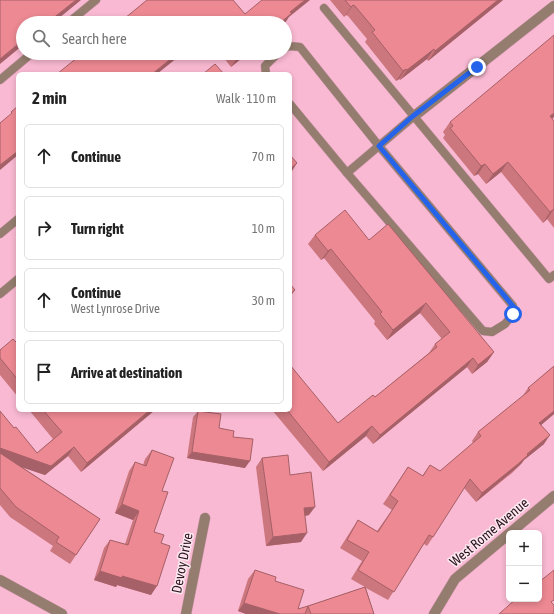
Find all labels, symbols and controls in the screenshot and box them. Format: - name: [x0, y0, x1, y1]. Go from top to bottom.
- search box: [16, 16, 292, 60]
- icon: search: [30, 27, 52, 49]
- text: Search here: [62, 30, 127, 47]
- route end: [468, 58, 486, 76]
- text: 2 min: [32, 88, 67, 108]
- text: Walk · 110 m: [216, 91, 276, 106]
- icon: ahead: [33, 145, 55, 167]
- text: Continue: [71, 148, 121, 165]
- text: 70 m: [252, 149, 275, 164]
- icon: right: [33, 217, 55, 239]
- text: Turn right: [71, 220, 124, 237]
- text: 10 m: [252, 221, 275, 236]
- text: Continue: [71, 284, 121, 301]
- icon: ahead: [33, 289, 55, 311]
- text: 30 m: [252, 293, 275, 308]
- text: West Lynrose Drive: [71, 301, 160, 316]
- route start: [504, 305, 522, 323]
- icon: arrive: [33, 361, 55, 383]
- text: Arrive at destination: [71, 364, 182, 381]
- street label: West Rome Avenue: [446, 494, 532, 570]
- map controls: [506, 530, 542, 602]
- button: +: [506, 530, 542, 566]
- street label: Devoy Drive: [168, 532, 196, 594]
- button: −: [506, 566, 542, 602]

